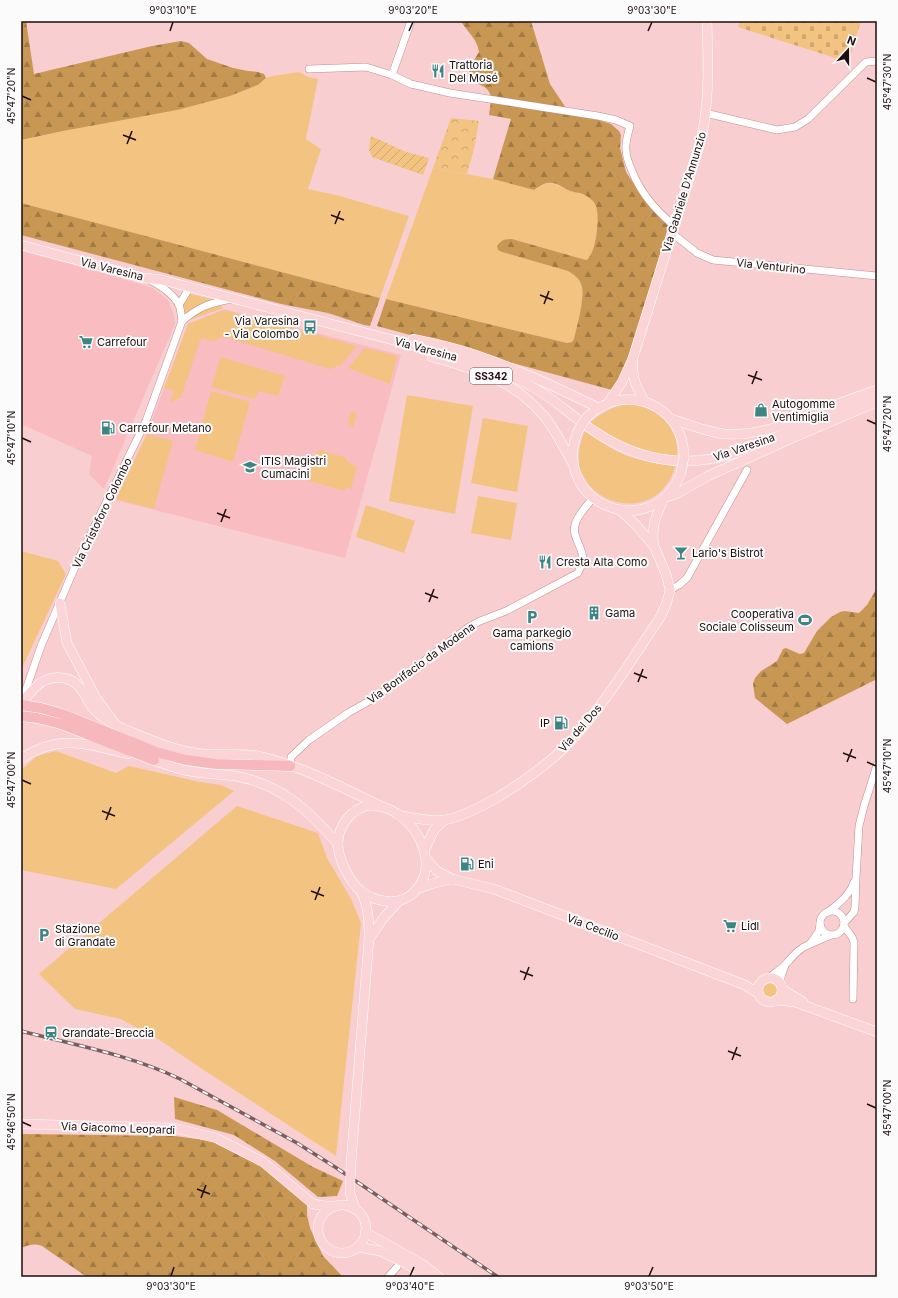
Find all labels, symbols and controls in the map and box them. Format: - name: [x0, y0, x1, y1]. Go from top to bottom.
- text: 9°03'10"E: [149, 4, 197, 16]
- text: 9°03'20"E: [388, 4, 438, 16]
- text: 9°03'30"E: [627, 4, 677, 16]
- north arrow: [828, 30, 868, 70]
- text: N: [845, 33, 858, 49]
- text: 45°47'30"N: [881, 54, 893, 110]
- place label: Trattoria Del Mosé: [449, 58, 498, 85]
- restaurant icon: Trattoria Del Mosé: [430, 63, 446, 79]
- text: 45°47'20"N: [5, 68, 17, 124]
- street label: Via Gabriele D'Annunzio: [659, 130, 709, 254]
- street label: Via Varesina: [79, 254, 145, 284]
- street label: Via Venturino: [736, 255, 807, 277]
- place label: Via Varesina - Via Colombo: [224, 314, 299, 341]
- bus stop icon: Via Varesina - Via Colombo: [302, 319, 318, 335]
- supermarket icon: Carrefour: [78, 334, 94, 350]
- street label: Via Varesina: [393, 334, 459, 364]
- place label: Carrefour: [97, 335, 147, 349]
- road number: SS342: [470, 368, 512, 384]
- text: 45°47'20"N: [881, 396, 893, 452]
- place label: Autogomme Ventimiglia: [772, 397, 835, 424]
- shop icon: Autogomme Ventimiglia: [753, 402, 769, 418]
- text: 45°47'10"N: [5, 411, 17, 465]
- fuel station icon: Carrefour Metano: [100, 420, 116, 436]
- place label: Carrefour Metano: [119, 421, 212, 435]
- street label: Via Varesina: [711, 430, 777, 464]
- place label: ITIS Magistri Cumacini: [261, 454, 326, 481]
- street label: Via Cristoforo Colombo: [69, 455, 135, 571]
- school or university icon: ITIS Magistri Cumacini: [242, 459, 258, 475]
- bar icon: Lario's Bistrot: [673, 545, 689, 561]
- place label: Lario's Bistrot: [692, 546, 764, 560]
- restaurant icon: Cresta Alta Como: [537, 554, 553, 570]
- place label: Cresta Alta Como: [556, 555, 648, 569]
- building icon: Gama: [586, 605, 602, 621]
- place label: Gama: [605, 606, 635, 620]
- place label: Cooperativa Sociale Colisseum: [699, 607, 794, 634]
- parking icon: Gama parkegio camions: [524, 609, 540, 625]
- sports icon: Cooperativa Sociale Colisseum: [797, 612, 813, 628]
- street label: Via Bonifacio da Modena: [364, 619, 478, 707]
- place label: Gama parkegio camions: [493, 626, 572, 653]
- street label: Via del Dos: [555, 701, 605, 755]
- fuel station icon: IP: [553, 715, 569, 731]
- place label: IP: [540, 716, 550, 730]
- text: 45°47'10"N: [881, 739, 893, 793]
- text: 45°47'00"N: [5, 752, 17, 808]
- fuel station icon: Eni: [459, 856, 475, 872]
- place label: Eni: [478, 857, 494, 871]
- street label: Via Cecilio: [565, 911, 621, 944]
- supermarket icon: Lidl: [722, 918, 738, 934]
- place label: Lidl: [741, 919, 759, 933]
- place label: Stazione di Grandate: [55, 922, 115, 949]
- parking icon: Stazione di Grandate: [36, 927, 52, 943]
- station icon: Grandate-Breccia: [43, 1025, 59, 1041]
- place label: Grandate-Breccia: [62, 1026, 154, 1040]
- text: 45°47'00"N: [881, 1080, 893, 1136]
- text: 45°46'50"N: [5, 1094, 17, 1150]
- street label: Via Giacomo Leopardi: [61, 1119, 175, 1137]
- text: 9°03'30"E: [146, 1280, 196, 1292]
- text: 9°03'40"E: [385, 1280, 435, 1292]
- text: 9°03'50"E: [624, 1280, 674, 1292]

